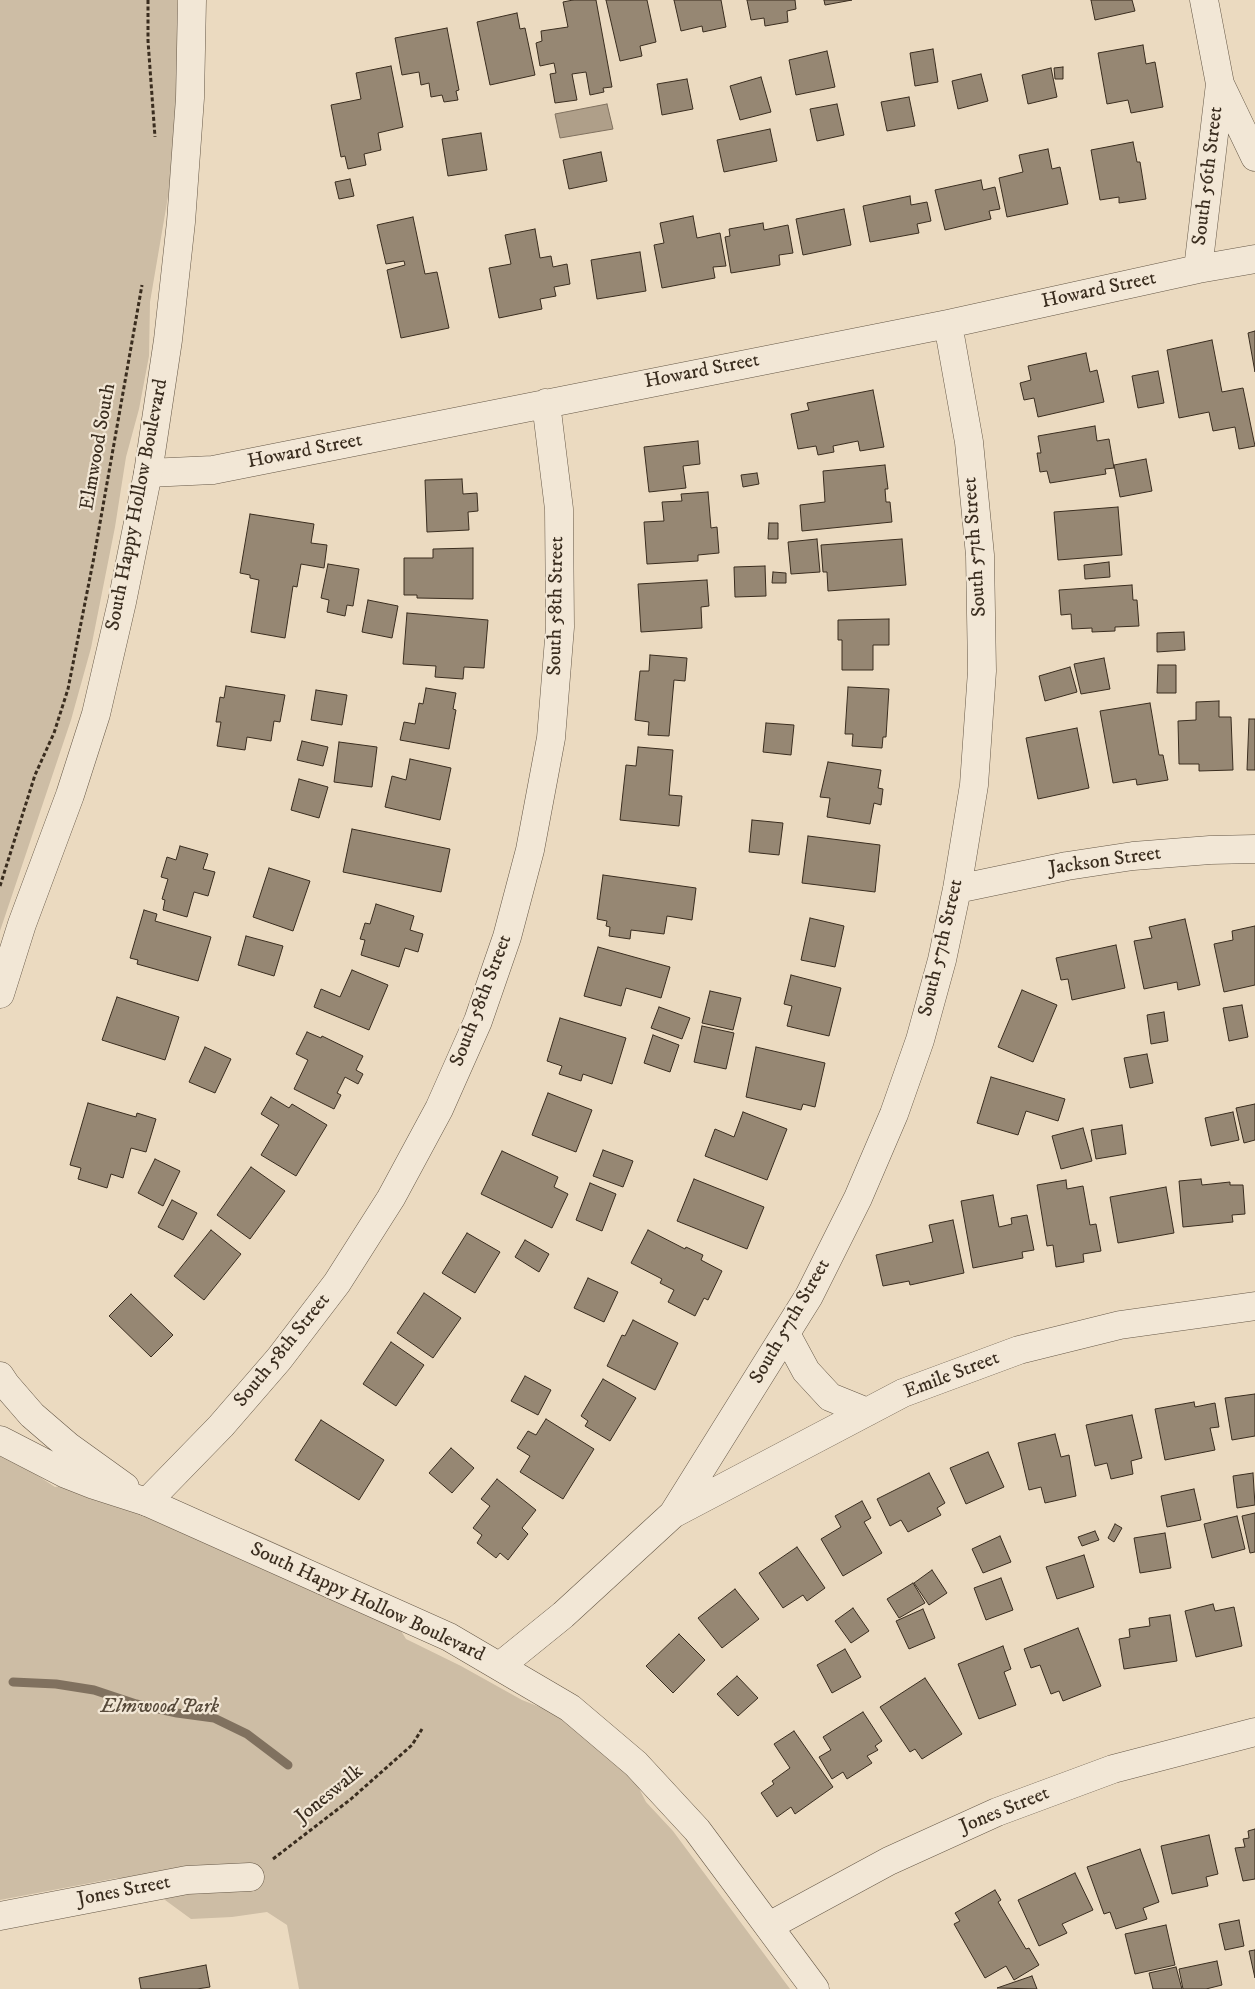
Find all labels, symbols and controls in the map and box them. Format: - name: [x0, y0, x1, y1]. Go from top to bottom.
- street label: South 56th Street: [1189, 105, 1229, 247]
- street label: Howard Street: [1040, 267, 1158, 315]
- street label: Howard Street: [643, 349, 761, 395]
- street label: South Happy Hollow Boulevard: [102, 377, 174, 633]
- street label: Elmwood South: [76, 382, 122, 512]
- street label: Howard Street: [246, 429, 364, 475]
- street label: South 57th Street: [959, 476, 993, 618]
- street label: South 58th Street: [544, 536, 570, 676]
- street label: Jackson Street: [1047, 842, 1163, 882]
- street label: South 57th Street: [915, 877, 969, 1019]
- street label: South 58th Street: [446, 932, 518, 1070]
- street label: South 57th Street: [746, 1255, 836, 1389]
- street label: South 58th Street: [230, 1289, 336, 1413]
- street label: Emile Street: [901, 1347, 1003, 1405]
- street label: South Happy Hollow Boulevard: [246, 1538, 488, 1668]
- park label: Elmwood Park: [101, 1696, 219, 1720]
- street label: Joneswalk: [291, 1761, 369, 1829]
- street label: Jones Street: [957, 1782, 1053, 1840]
- street label: Jones Street: [75, 1871, 173, 1913]

